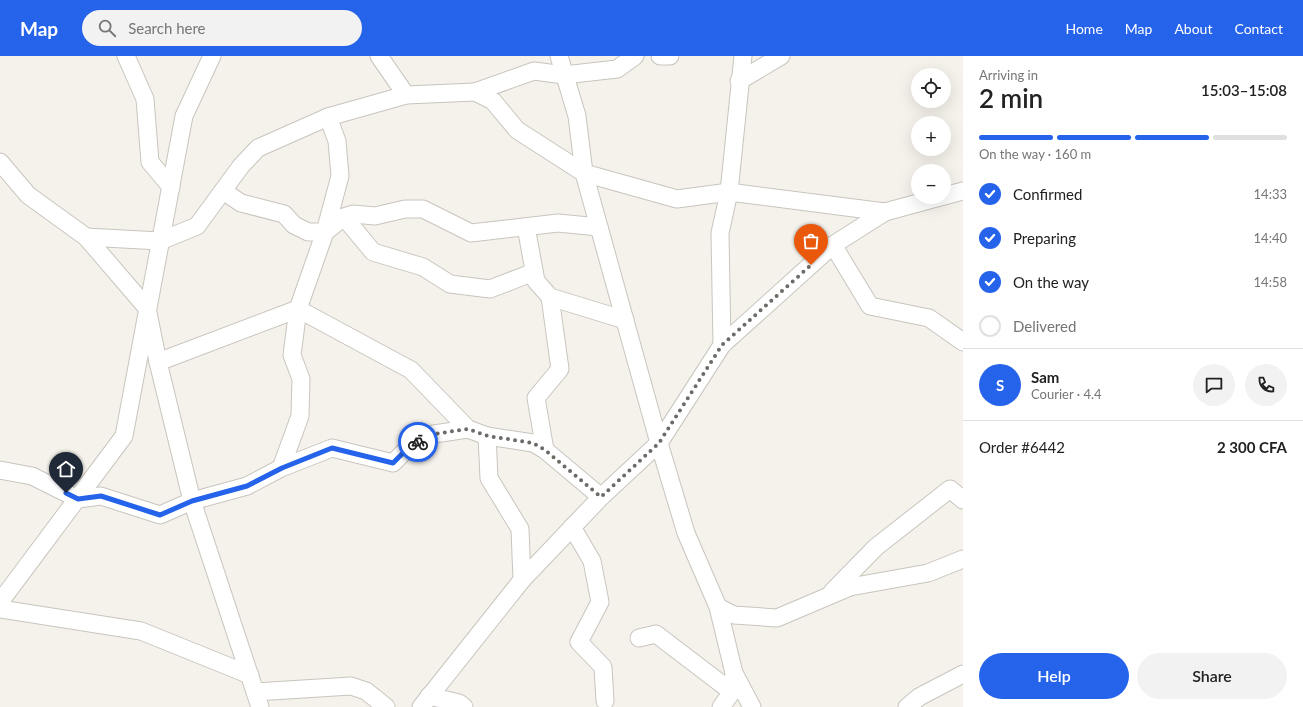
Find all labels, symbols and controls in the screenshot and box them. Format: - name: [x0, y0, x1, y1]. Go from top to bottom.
- search box: [82, 10, 362, 46]
- text: Map: [20, 17, 58, 40]
- icon: search: [96, 17, 118, 39]
- text: Search here: [128, 19, 206, 37]
- text: Home: [1065, 20, 1103, 37]
- text: Map: [1125, 20, 1152, 37]
- text: About: [1174, 20, 1212, 37]
- text: Contact: [1234, 20, 1283, 37]
- text: Arriving in: [979, 67, 1038, 83]
- map controls: [911, 68, 951, 204]
- button: locate: [911, 68, 951, 108]
- text: 15:03–15:08: [1201, 81, 1287, 99]
- text: 2 min: [979, 82, 1043, 114]
- button: +: [911, 116, 951, 156]
- text: On the way · 160 m: [979, 146, 1091, 162]
- button: −: [911, 164, 951, 204]
- icon: check: [979, 183, 1001, 205]
- text: Confirmed: [1013, 185, 1082, 203]
- text: 14:33: [1254, 186, 1287, 202]
- pin: [794, 224, 828, 265]
- icon: check: [979, 227, 1001, 249]
- text: Preparing: [1013, 229, 1076, 247]
- icon: bag: [800, 230, 822, 252]
- text: 14:40: [1254, 230, 1287, 246]
- icon: check: [979, 271, 1001, 293]
- text: On the way: [1013, 273, 1089, 291]
- text: 14:58: [1254, 274, 1287, 290]
- text: Delivered: [1013, 317, 1076, 335]
- button: chat: [1193, 364, 1235, 406]
- button: phone: [1245, 364, 1287, 406]
- text: Sam: [1031, 368, 1059, 386]
- text: S: [996, 376, 1004, 394]
- text: Courier · 4.4: [1031, 386, 1102, 402]
- courier: [398, 422, 438, 462]
- icon: bike: [407, 431, 429, 453]
- text: Order #6442: [979, 438, 1065, 456]
- text: 2 300 CFA: [1217, 438, 1287, 456]
- pin: [49, 452, 83, 493]
- icon: home: [55, 458, 77, 480]
- button: Help: [979, 653, 1129, 699]
- button: Share: [1137, 653, 1287, 699]

